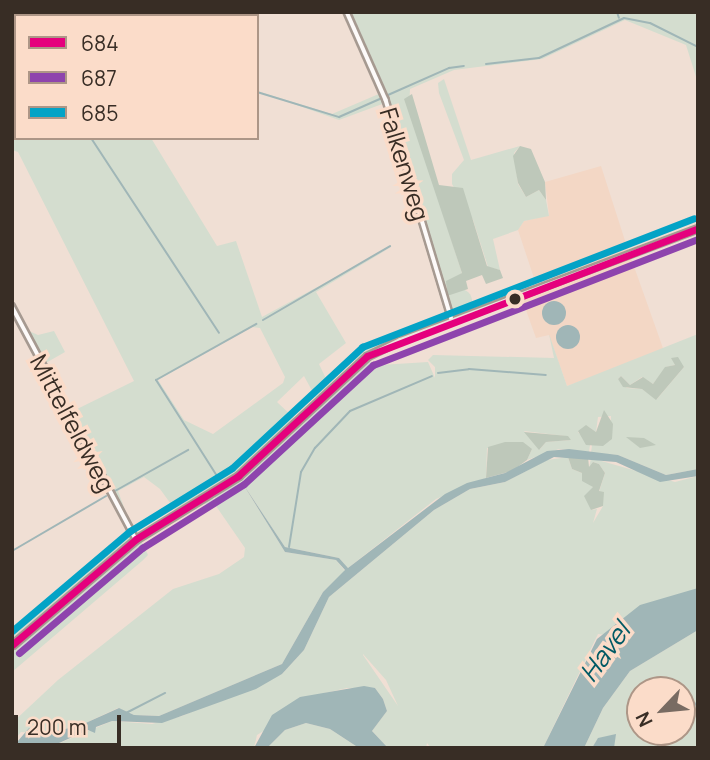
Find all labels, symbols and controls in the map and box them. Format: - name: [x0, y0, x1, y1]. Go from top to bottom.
- legend: [14, 14, 259, 140]
- text: 684: [81, 29, 119, 57]
- text: 687: [81, 64, 117, 92]
- text: 685: [81, 99, 118, 127]
- street label: Falkenweg: [374, 104, 436, 224]
- unlabelled marker: [508, 292, 522, 306]
- street label: Mittelfeldweg: [25, 349, 121, 497]
- water label: Havel: [573, 616, 637, 688]
- north arrow: [626, 676, 696, 746]
- scale bar: [18, 700, 124, 744]
- text: N: [629, 707, 659, 731]
- text: 200 m: [27, 713, 87, 741]

